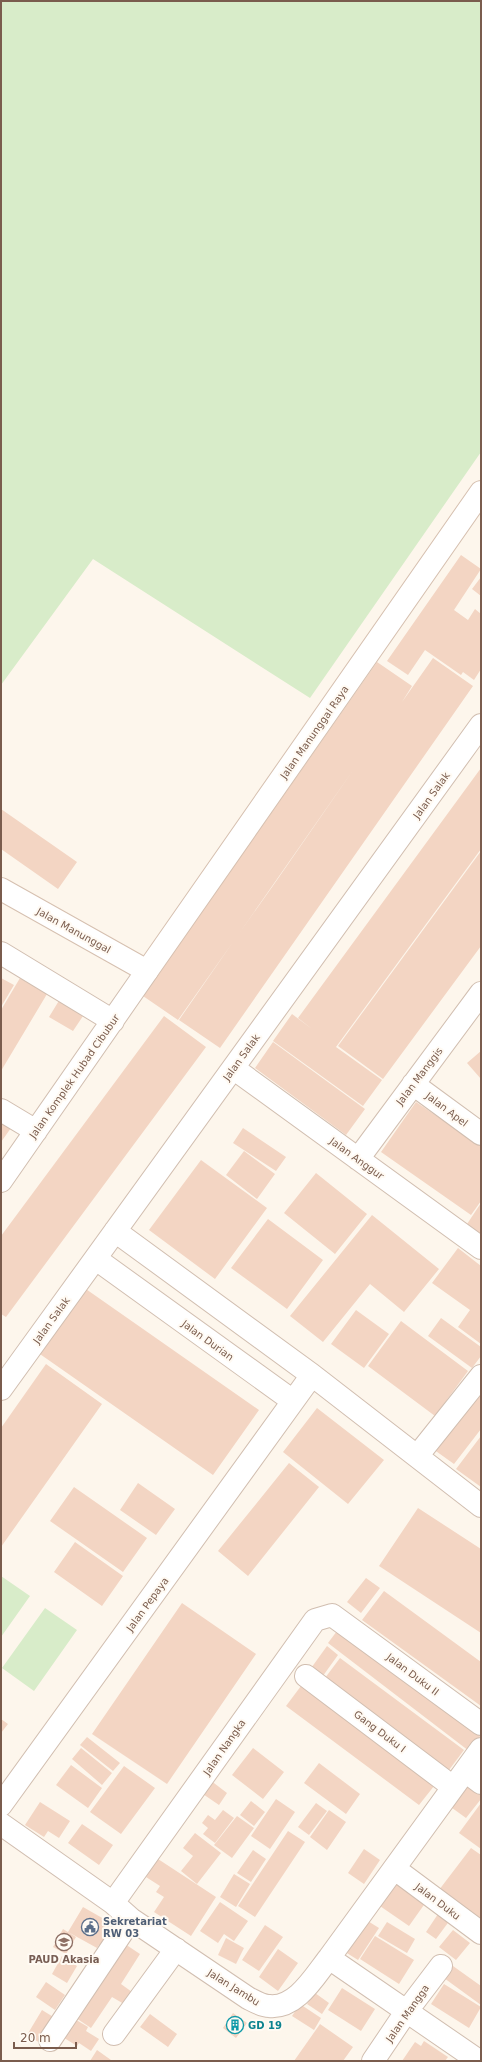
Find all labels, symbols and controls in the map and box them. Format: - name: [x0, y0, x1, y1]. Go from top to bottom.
- street label: Jalan Manunggal Raya: [278, 684, 351, 782]
- street label: Jalan Salak: [410, 770, 452, 821]
- street label: Jalan Manunggal: [34, 905, 113, 955]
- street label: Jalan Komplek Hubad Cibubur: [27, 1011, 122, 1141]
- street label: Jalan Salak: [220, 1032, 262, 1083]
- street label: Jalan Manggis: [394, 1045, 445, 1108]
- street label: Jalan Apel: [423, 1089, 470, 1129]
- street label: Jalan Anggur: [327, 1135, 386, 1182]
- street label: Jalan Salak: [30, 1295, 72, 1346]
- street label: Jalan Durian: [179, 1317, 236, 1363]
- street label: Jalan Pepaya: [124, 1575, 171, 1634]
- street label: Jalan Duku II: [384, 1651, 441, 1698]
- street label: Gang Duku I: [352, 1708, 408, 1754]
- street label: Jalan Nangka: [201, 1717, 248, 1778]
- street label: Jalan Duku: [412, 1880, 462, 1922]
- place label: Sekretariat RW 03: [103, 1916, 167, 1939]
- public building icon: Sekretariat RW 03: [80, 1917, 100, 1937]
- school or university icon: PAUD Akasia: [54, 1932, 74, 1952]
- place label: PAUD Akasia: [28, 1954, 100, 1965]
- street label: Jalan Jambu: [205, 1967, 262, 2008]
- street label: Jalan Mangga: [383, 1983, 431, 2045]
- building icon: GD 19: [225, 2015, 245, 2035]
- place label: GD 19: [248, 2020, 282, 2031]
- scale bar: [14, 2024, 76, 2050]
- text: 20 m: [20, 2031, 51, 2045]

